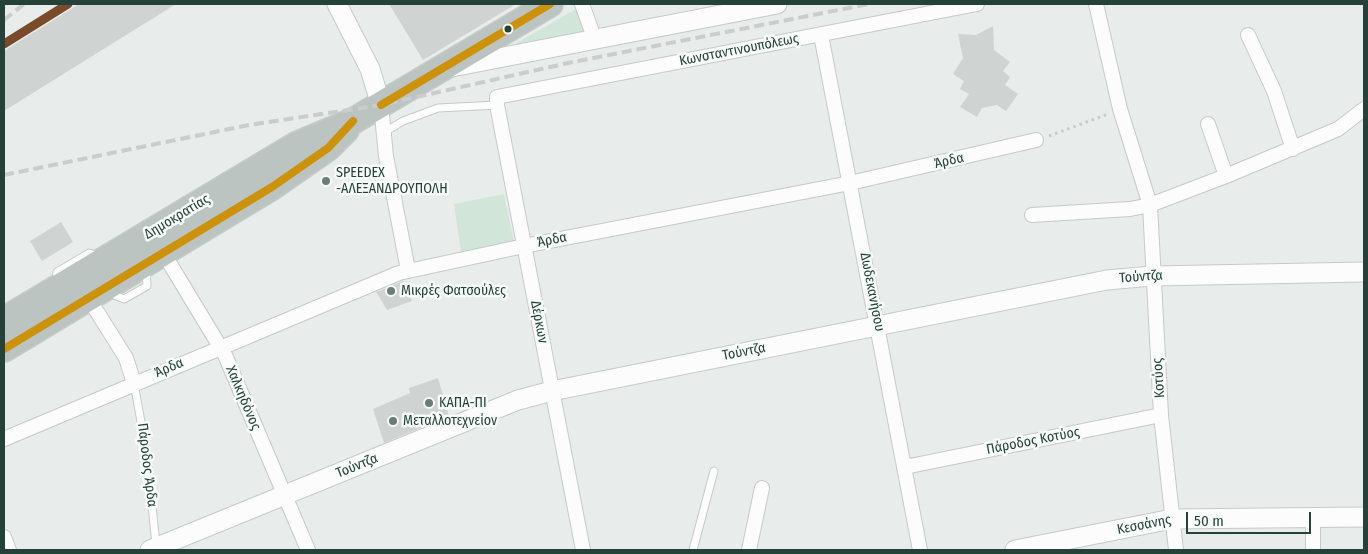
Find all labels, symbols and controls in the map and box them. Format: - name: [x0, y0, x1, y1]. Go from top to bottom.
- unlabelled marker: [503, 24, 513, 34]
- street label: Κωνσταντινουπόλεως: [678, 30, 800, 70]
- street label: Άρδα: [932, 149, 966, 173]
- place label: SPEEDEX -ΑΛΕΞΑΝΔΡΟΥΠΟΛΗ: [336, 165, 448, 198]
- marker: SPEEDEX -ΑΛΕΞΑΝΔΡΟΥΠΟΛΗ: [320, 175, 332, 187]
- street label: Δημοκρατίας: [141, 191, 213, 243]
- street label: Άρδα: [536, 229, 568, 251]
- street label: Δωδεκανήσου: [856, 251, 888, 333]
- street label: Τούντζα: [1119, 267, 1163, 287]
- place label: Μικρές Φατσούλες: [401, 283, 506, 299]
- marker: Μικρές Φατσούλες: [385, 285, 397, 297]
- street label: Δέρκων: [527, 299, 551, 345]
- street label: Τούντζα: [721, 340, 767, 364]
- street label: Άρδα: [152, 354, 186, 382]
- street label: Κοτύος: [1149, 357, 1169, 399]
- street label: Χαλκηδόνος: [222, 363, 264, 433]
- place label: ΚΑΠΑ-ΠΙ: [439, 395, 487, 411]
- marker: ΚΑΠΑ-ΠΙ: [423, 397, 435, 409]
- place label: Μεταλλοτεχνείον: [403, 413, 497, 429]
- marker: Μεταλλοτεχνείον: [387, 415, 399, 427]
- street label: Πάροδος Άρδα: [134, 422, 160, 508]
- street label: Πάροδος Κοτύος: [985, 424, 1081, 458]
- street label: Τούντζα: [334, 450, 380, 482]
- scale bar: [1188, 502, 1313, 534]
- street label: Κεσσάνης: [1116, 512, 1172, 538]
- text: 50 m: [1194, 512, 1224, 530]

